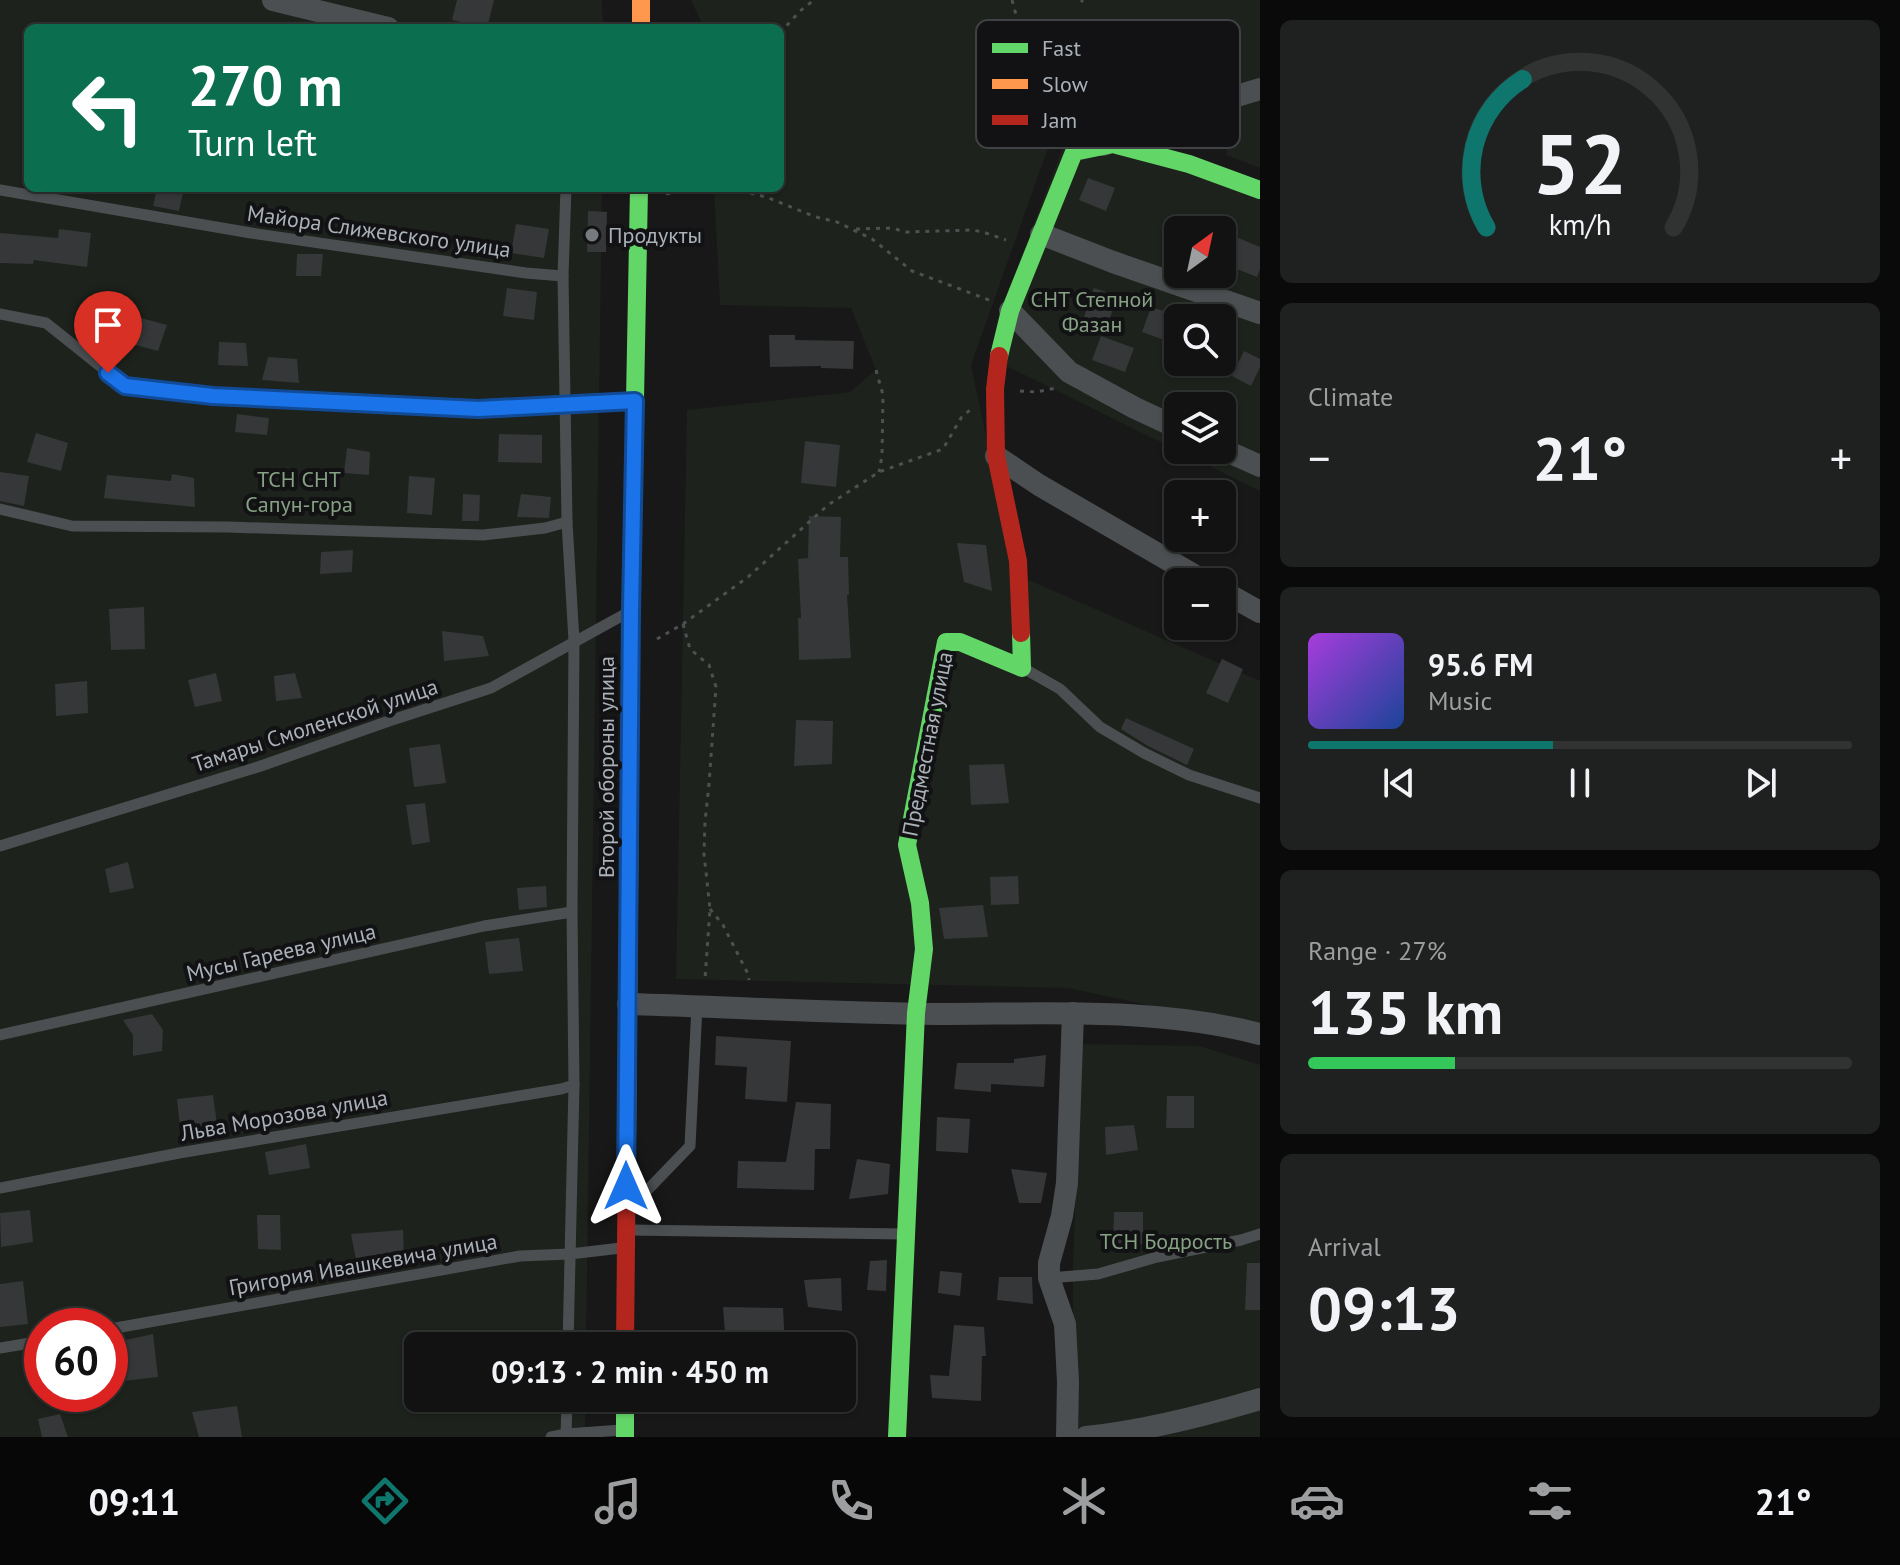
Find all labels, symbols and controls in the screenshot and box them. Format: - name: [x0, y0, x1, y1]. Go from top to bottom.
- legend: [976, 20, 1240, 148]
- text: Fast: [1042, 34, 1082, 62]
- text: 270 m: [188, 49, 343, 121]
- icon: left: [56, 56, 160, 160]
- text: Slow: [1042, 70, 1088, 98]
- text: Jam: [1041, 106, 1077, 134]
- text: 52: [1533, 108, 1627, 216]
- text: Turn left: [188, 119, 317, 166]
- street label: Майора Слижевского улица: [245, 199, 513, 263]
- text: km/h: [1549, 206, 1611, 243]
- north arrow: [1164, 216, 1236, 288]
- map controls: [1164, 216, 1236, 640]
- place label: Продукты: [608, 221, 702, 249]
- marker: Продукты: [583, 226, 601, 244]
- park label: СНТ Степной Фазан: [1031, 285, 1153, 338]
- pin: [74, 291, 142, 373]
- icon: arrive: [86, 303, 130, 347]
- button: search: [1164, 304, 1236, 376]
- text: Climate: [1308, 380, 1393, 413]
- button: layers: [1164, 392, 1236, 464]
- text: 21°: [1533, 419, 1627, 497]
- text: −: [1308, 429, 1330, 486]
- text: +: [1830, 429, 1852, 486]
- park label: ТСН СНТ Сапун-гора: [245, 465, 353, 518]
- button: +: [1164, 480, 1236, 552]
- button: −: [1164, 568, 1236, 640]
- text: 95.6 FM: [1428, 645, 1533, 684]
- street label: Предместная улица: [895, 649, 959, 839]
- street label: Второй обороны улица: [592, 656, 620, 878]
- street label: Тамары Смоленской улица: [189, 672, 441, 778]
- text: Music: [1428, 684, 1492, 717]
- icon: previous: [1377, 761, 1421, 805]
- icon: pause: [1558, 761, 1602, 805]
- icon: next: [1739, 761, 1783, 805]
- street label: Мусы Гареева улица: [183, 917, 379, 987]
- text: Range · 27%: [1308, 934, 1447, 967]
- text: 135 km: [1308, 973, 1503, 1051]
- street label: Льва Морозова улица: [177, 1083, 390, 1147]
- position arrow: [584, 1144, 668, 1228]
- street label: Григория Ивашкевича улица: [227, 1227, 499, 1301]
- park label: ТСН Бодрость: [1100, 1227, 1232, 1255]
- text: Arrival: [1308, 1230, 1381, 1263]
- text: 09:13: [1308, 1269, 1460, 1347]
- speed limit sign: 60: [24, 1308, 128, 1412]
- text: 09:13 · 2 min · 450 m: [491, 1352, 769, 1391]
- icon: directions: [357, 1473, 413, 1529]
- icon: music: [590, 1473, 646, 1529]
- icon: phone: [823, 1473, 879, 1529]
- icon: climate: [1056, 1473, 1112, 1529]
- icon: car: [1289, 1473, 1345, 1529]
- icon: filters: [1522, 1473, 1578, 1529]
- text: 09:11: [89, 1478, 180, 1525]
- text: 21°: [1755, 1478, 1811, 1525]

